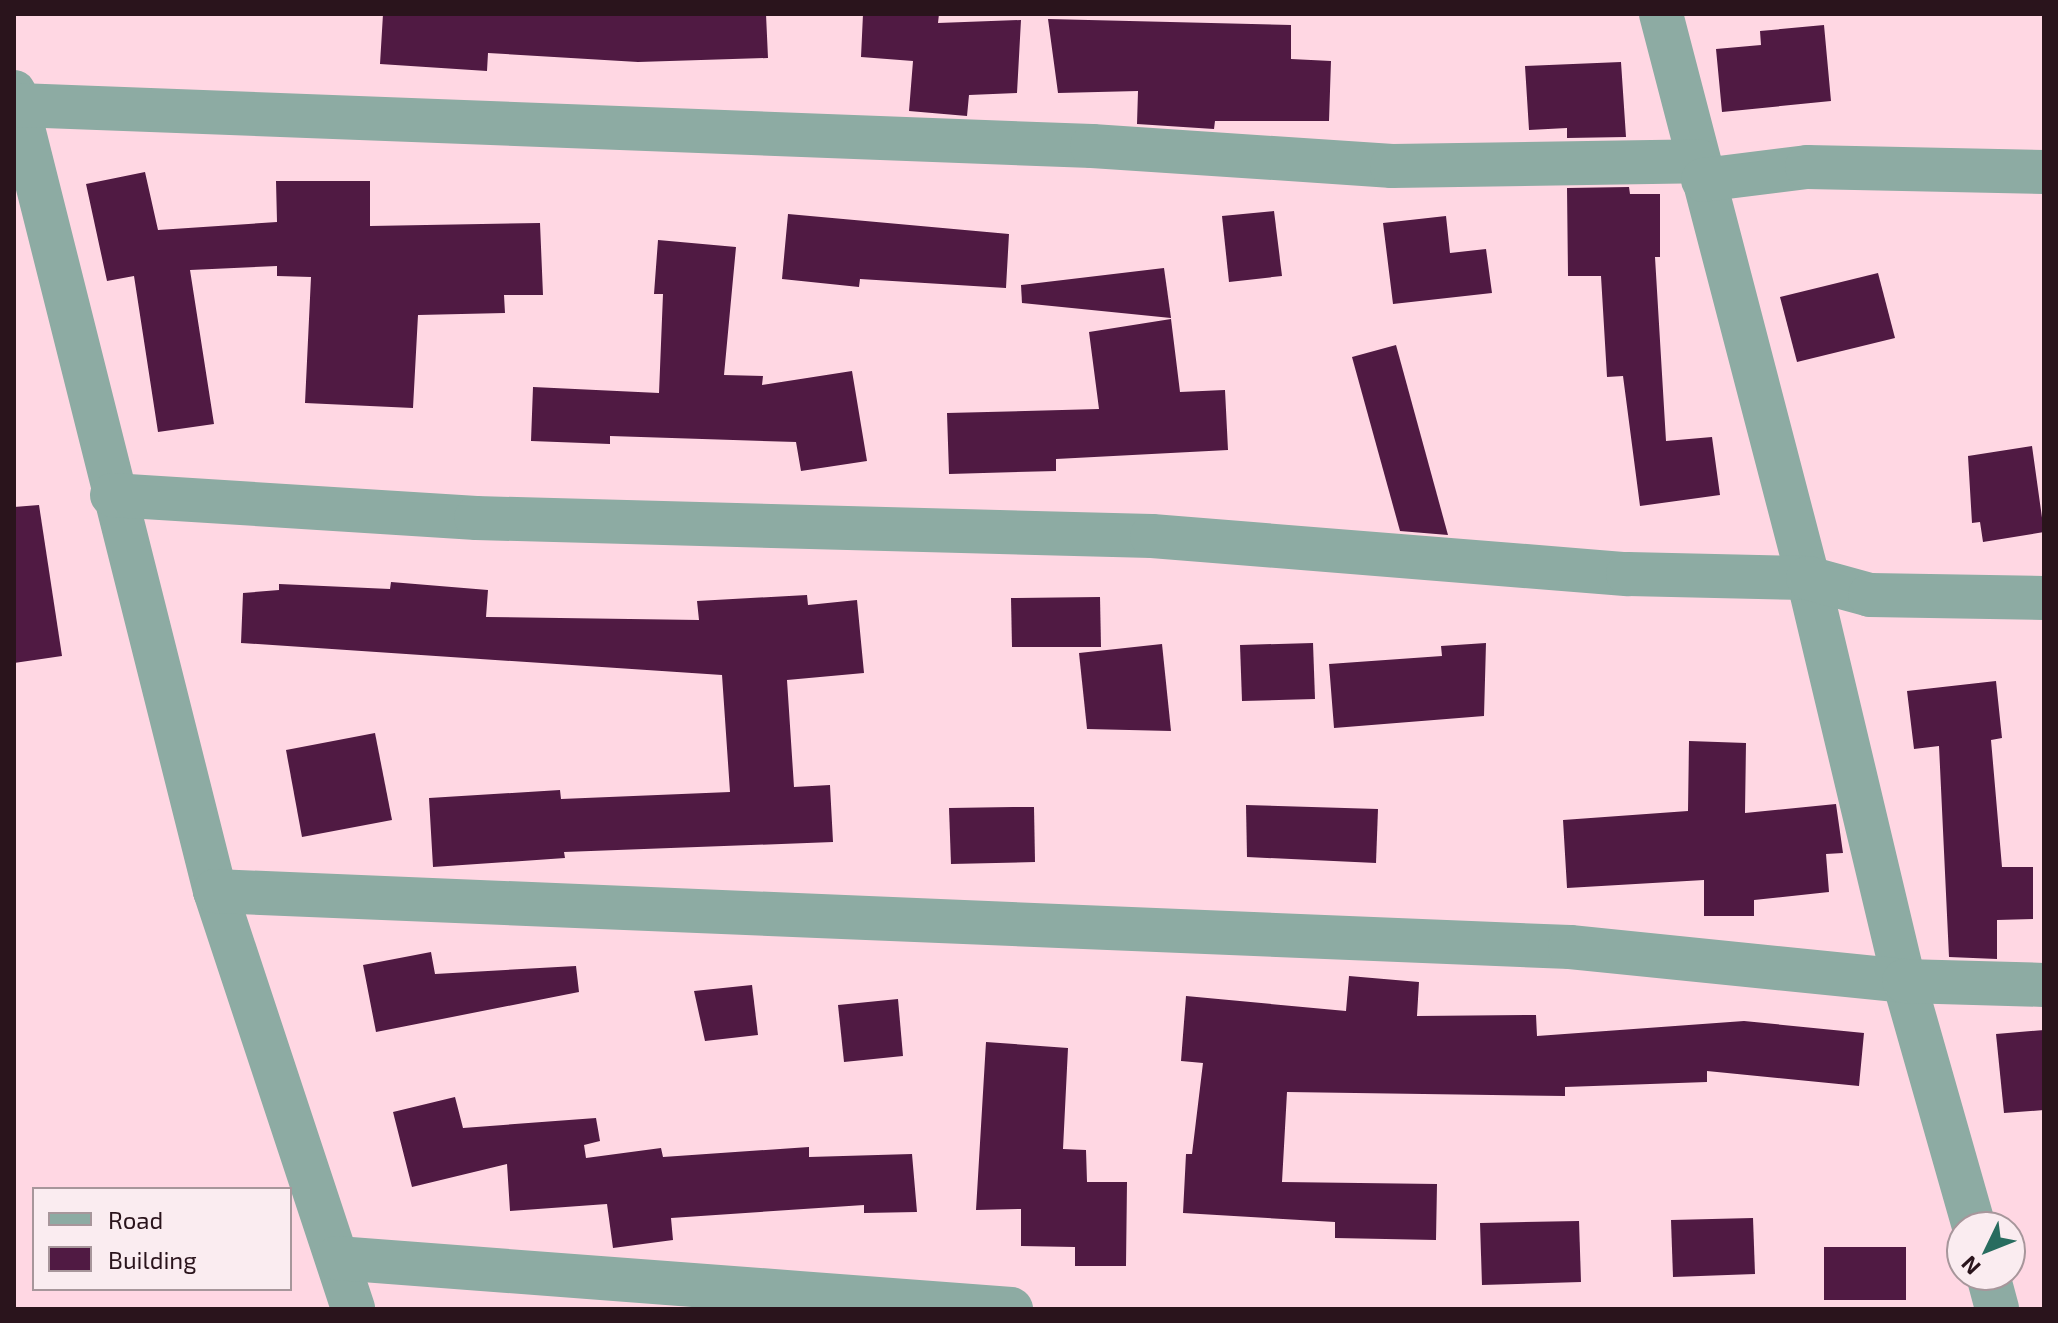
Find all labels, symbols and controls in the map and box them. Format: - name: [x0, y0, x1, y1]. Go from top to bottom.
- legend: [32, 1187, 292, 1291]
- text: Road: [108, 1205, 163, 1234]
- north arrow: [1946, 1211, 2026, 1291]
- text: Building: [108, 1245, 197, 1274]
- text: N: [1955, 1251, 1985, 1281]

